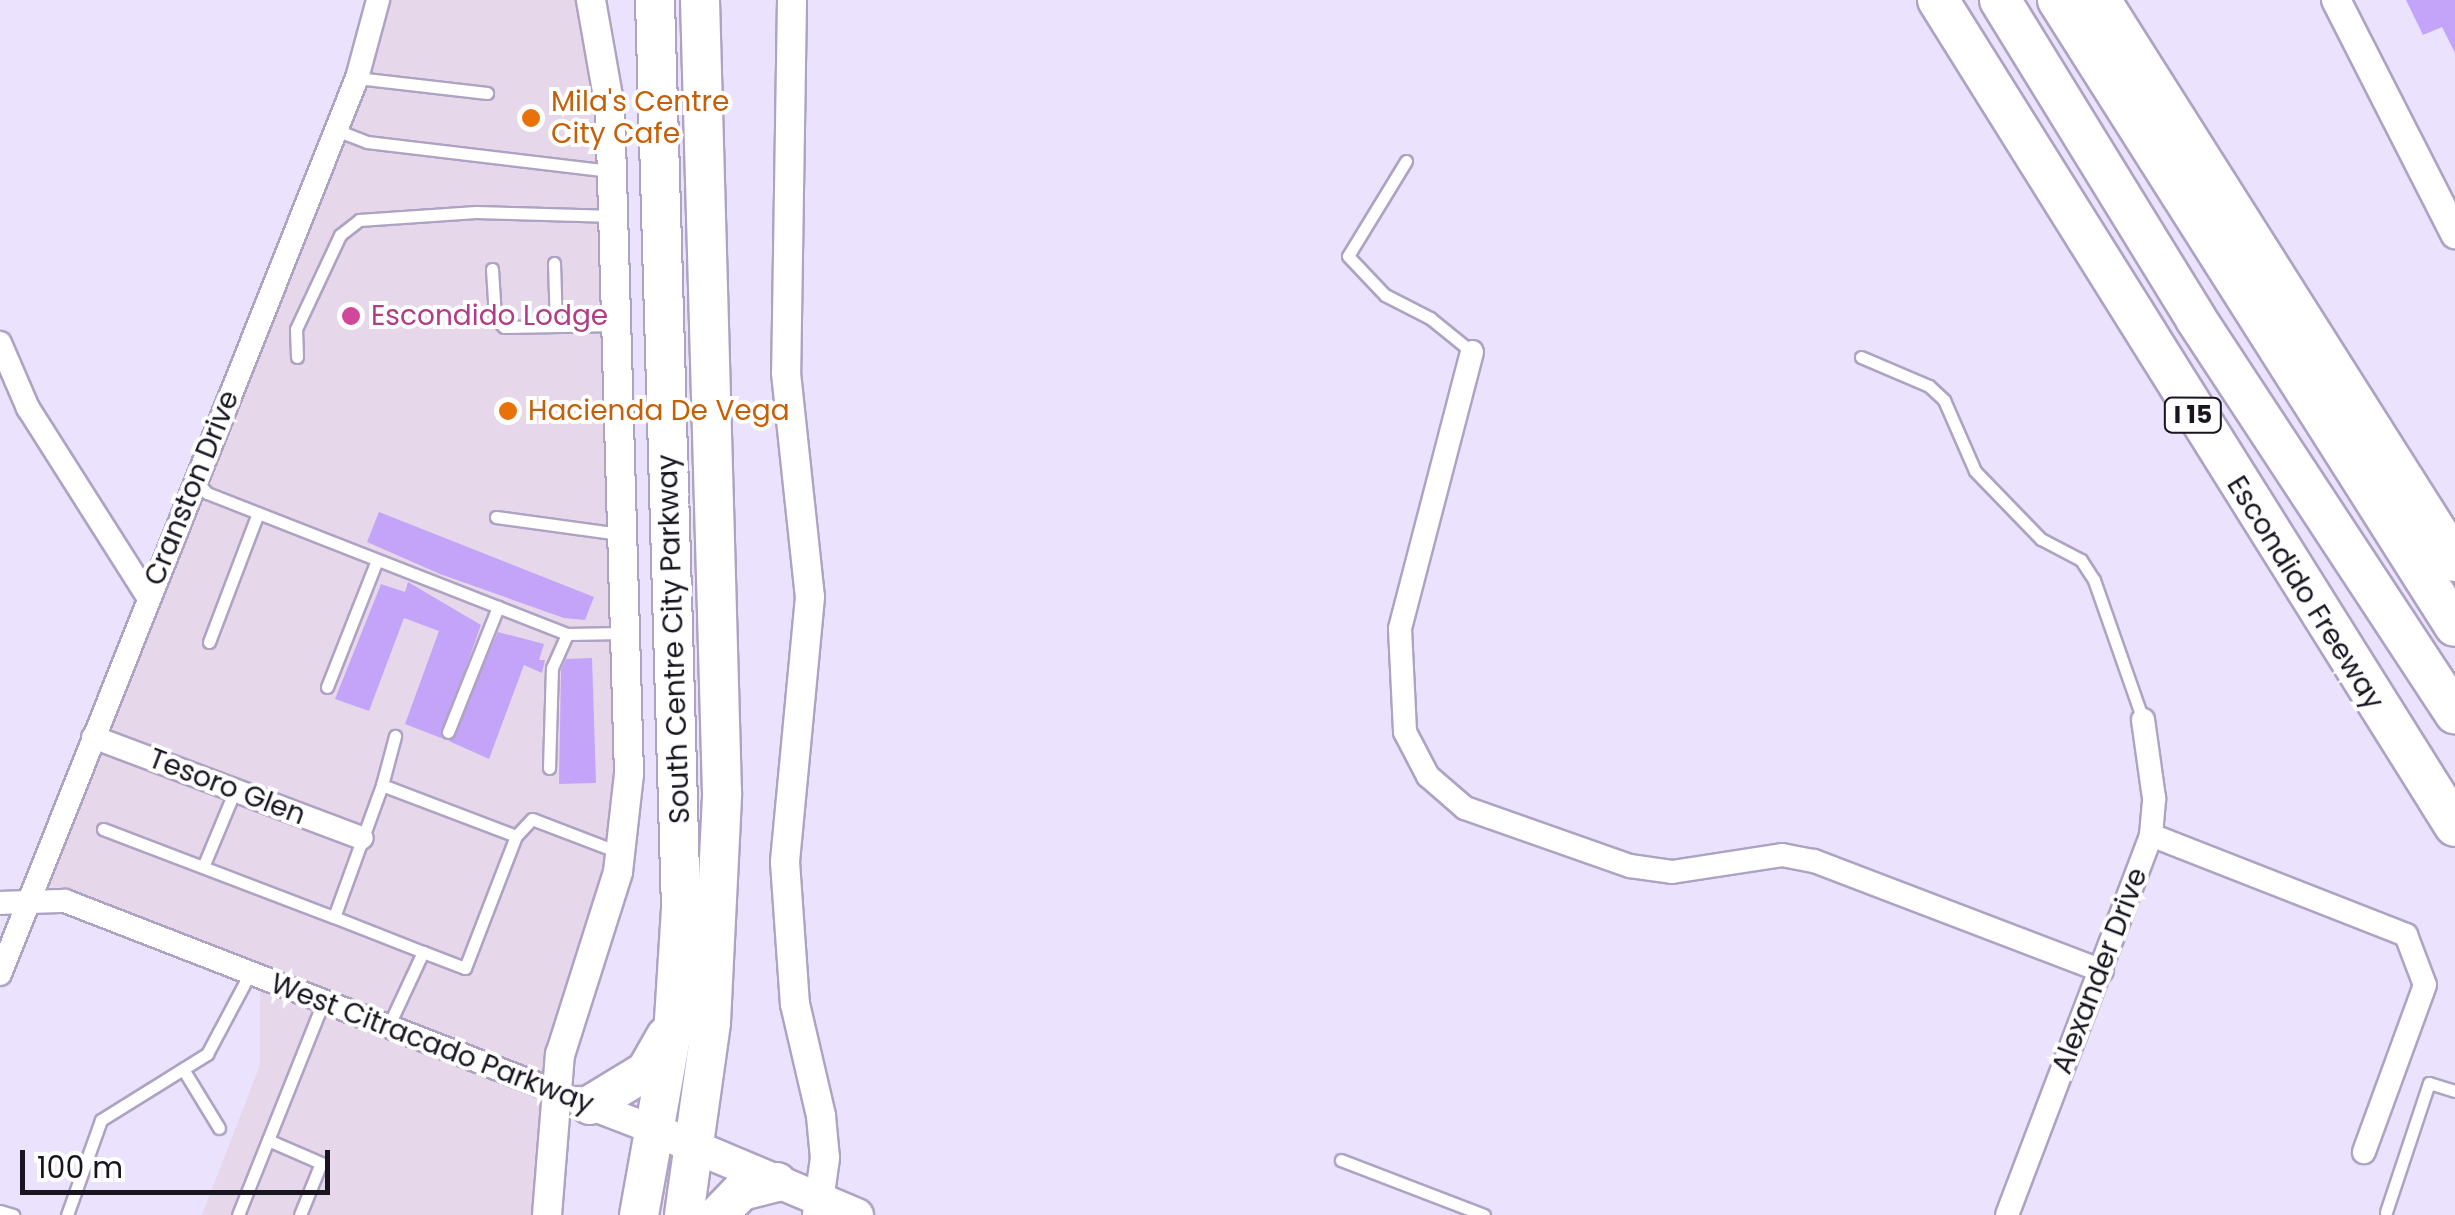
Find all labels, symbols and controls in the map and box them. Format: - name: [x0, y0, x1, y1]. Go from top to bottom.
- place label: Mila's Centre City Cafe: [551, 85, 729, 151]
- marker: Mila's Centre City Cafe: [520, 107, 542, 129]
- place label: Escondido Lodge: [371, 299, 608, 333]
- marker: Escondido Lodge: [340, 305, 362, 327]
- street label: Cranston Drive: [138, 386, 246, 590]
- place label: Hacienda De Vega: [528, 394, 790, 428]
- road number: I 15: [2163, 395, 2223, 435]
- marker: Hacienda De Vega: [497, 400, 519, 422]
- street label: South Centre City Parkway: [651, 454, 697, 824]
- street label: Escondido Freeway: [2220, 470, 2390, 716]
- street label: Tesoro Glen: [144, 742, 310, 832]
- street label: Alexander Drive: [2045, 863, 2155, 1079]
- street label: West Citracado Parkway: [266, 967, 598, 1121]
- scale bar: [25, 1130, 335, 1192]
- text: 100 m: [37, 1146, 123, 1189]

